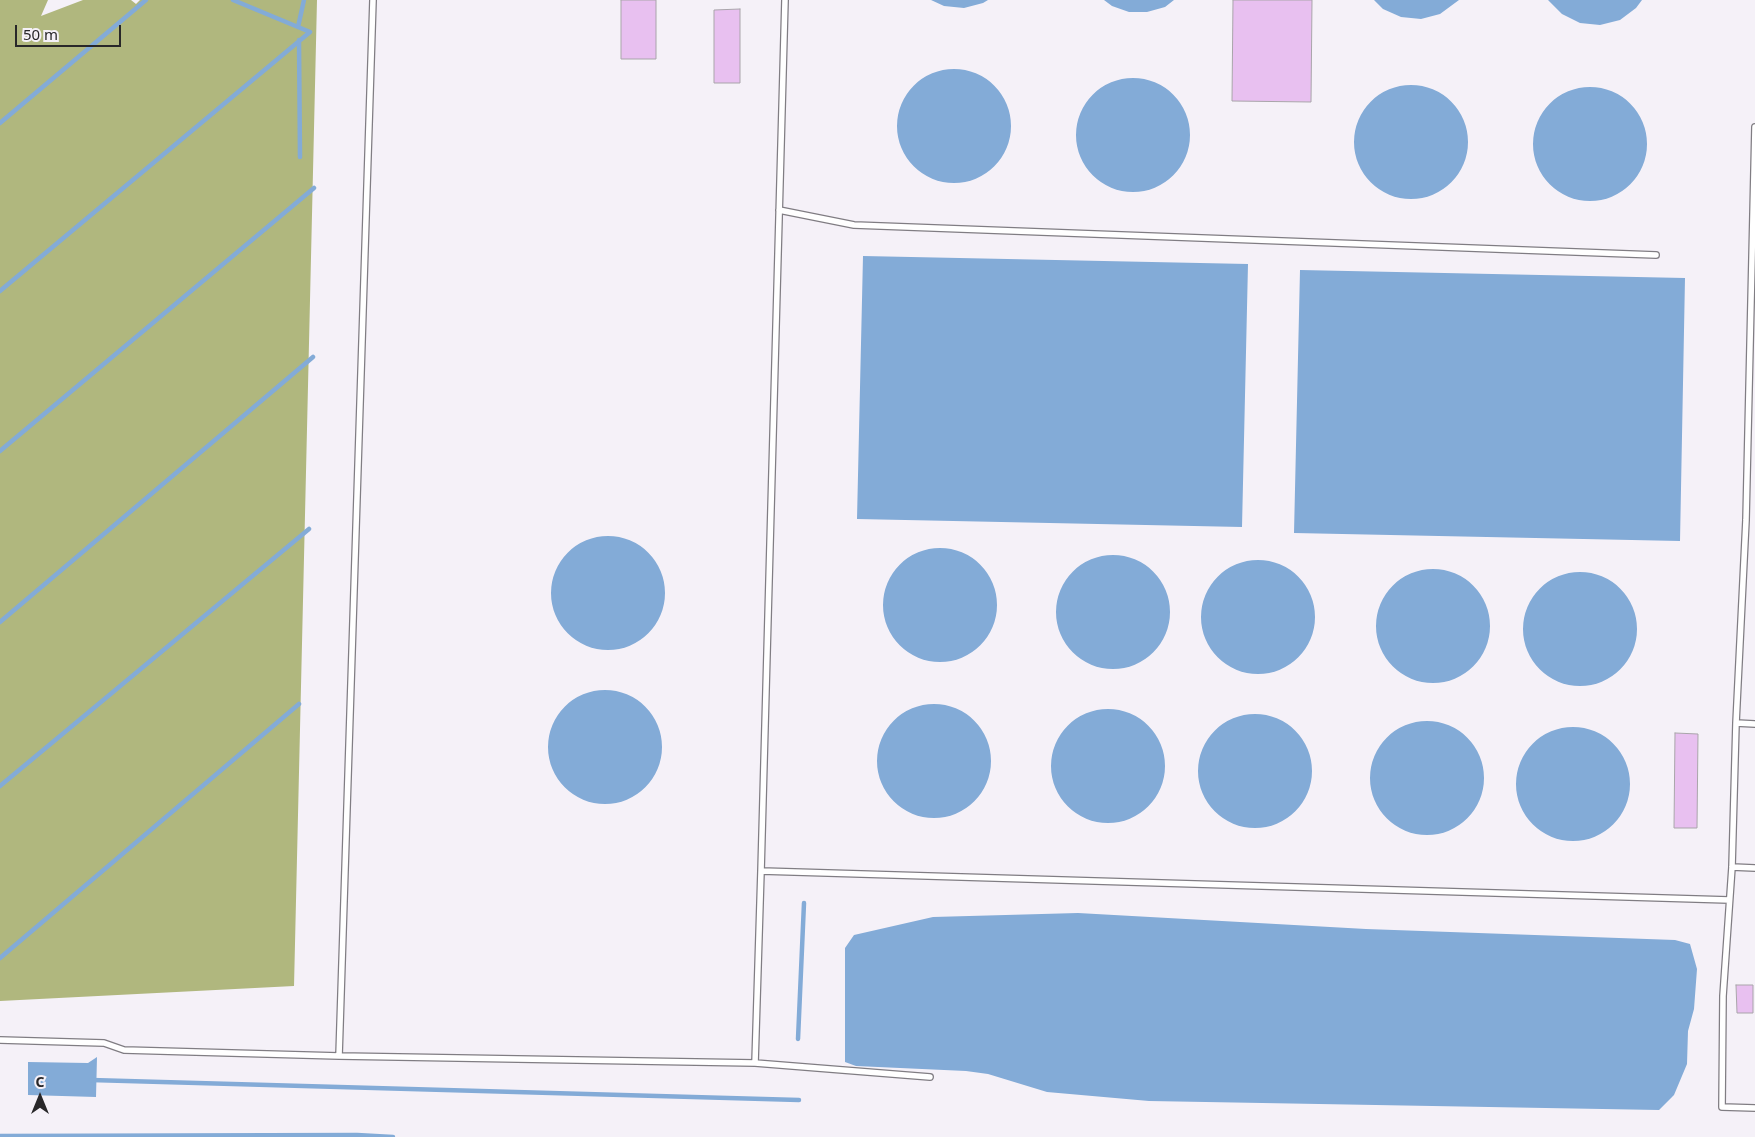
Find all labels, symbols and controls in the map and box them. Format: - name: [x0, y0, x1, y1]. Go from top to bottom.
- scale bar: [18, 15, 124, 47]
- text: 50 m: [23, 24, 58, 44]
- north arrow: [15, 1072, 65, 1122]
- text: С: [35, 1072, 45, 1091]

